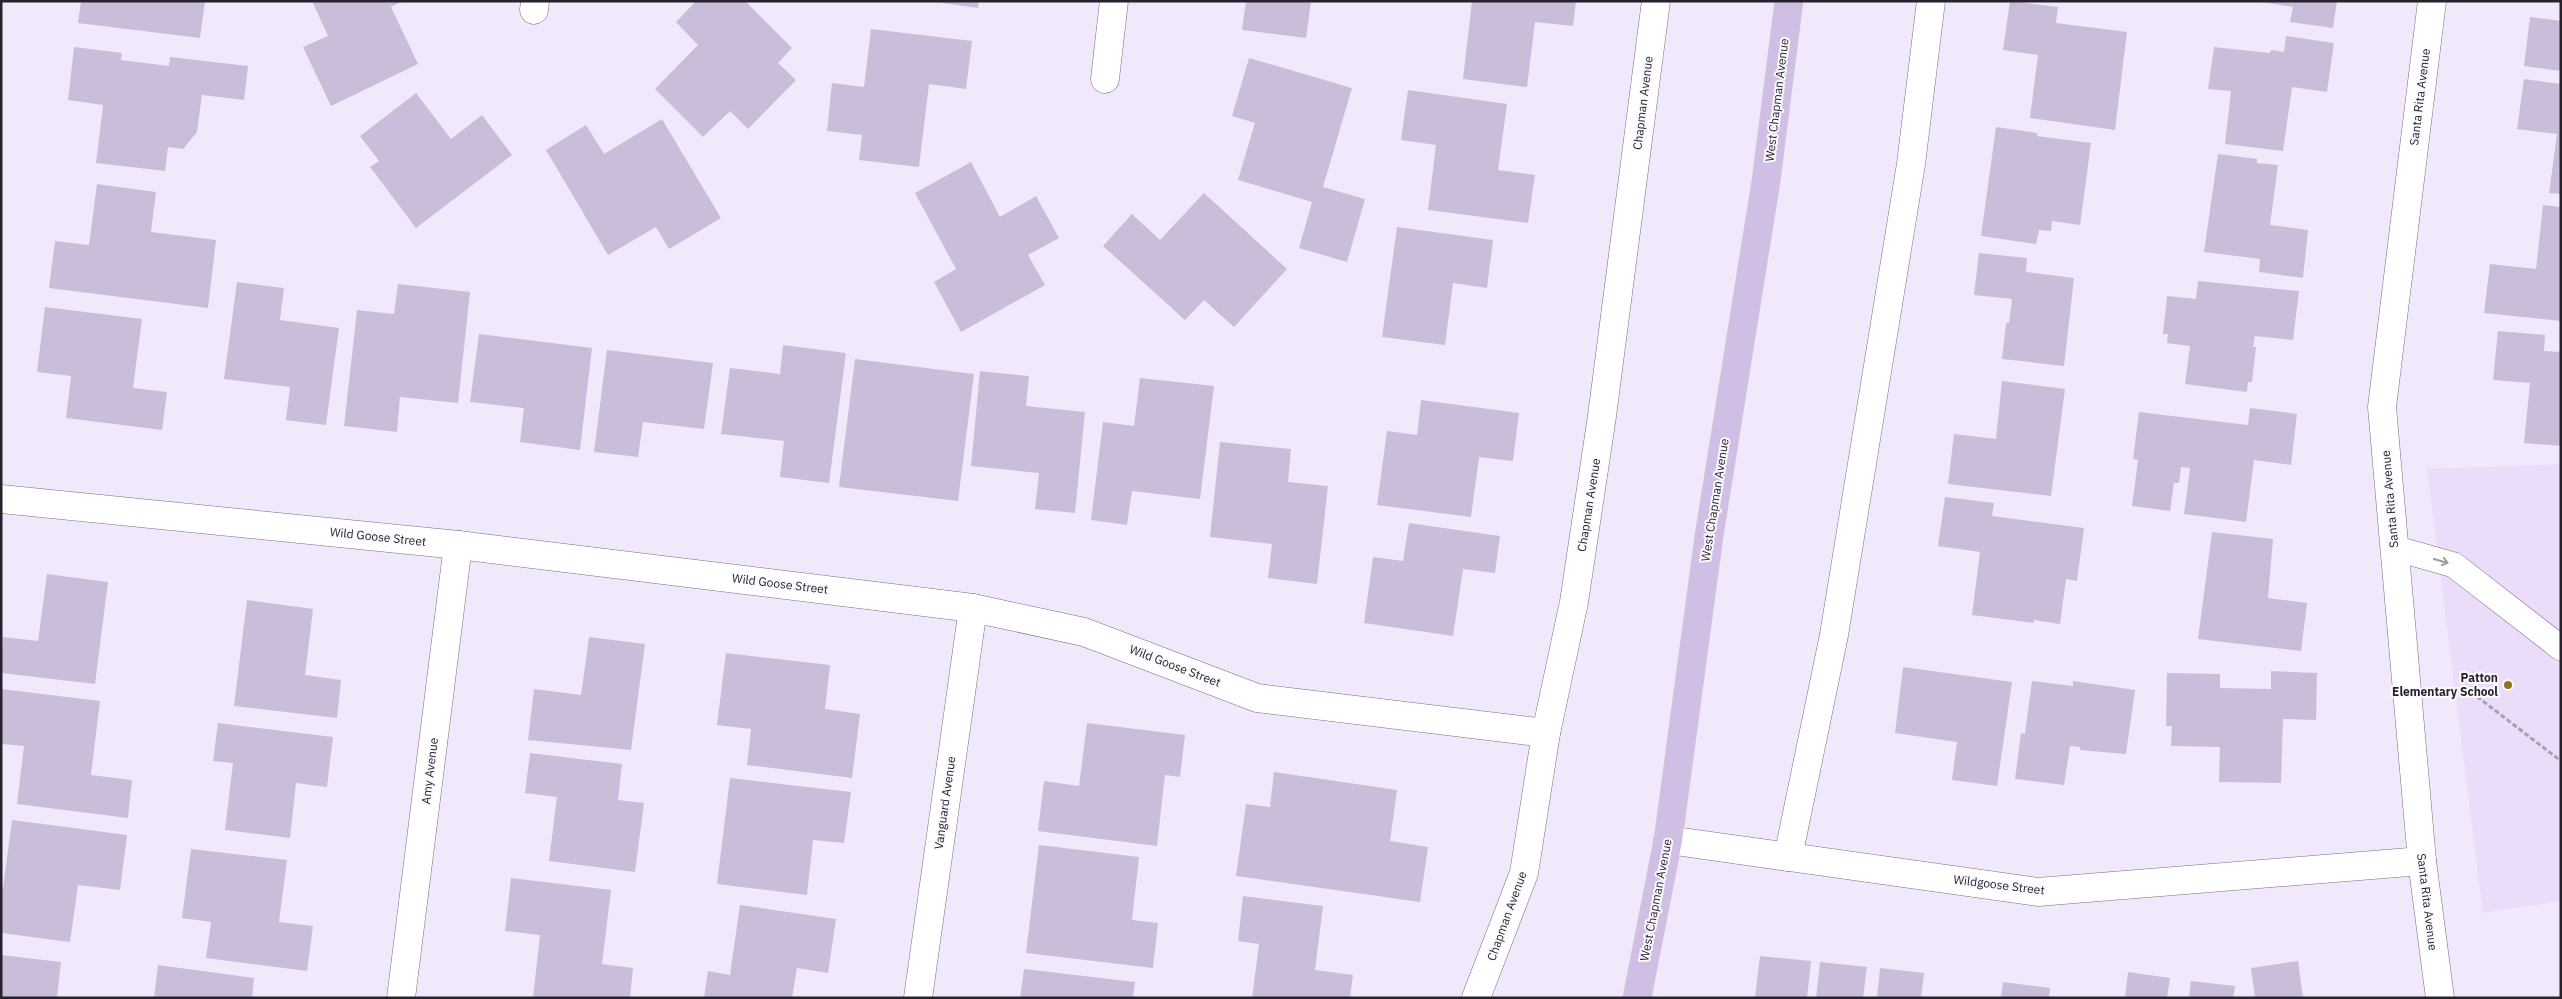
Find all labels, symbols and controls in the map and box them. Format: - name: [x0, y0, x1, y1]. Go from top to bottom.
- street label: West Chapman Avenue: [1761, 37, 1792, 162]
- street label: Santa Rita Avenue: [2406, 47, 2433, 146]
- street label: Chapman Avenue: [1629, 55, 1656, 151]
- street label: West Chapman Avenue: [1697, 437, 1732, 562]
- street label: Santa Rita Avenue: [2378, 449, 2401, 548]
- street label: Chapman Avenue: [1574, 457, 1603, 553]
- street label: Wild Goose Street: [329, 524, 427, 549]
- one-way arrow: [2433, 557, 2449, 566]
- street label: Wild Goose Street: [731, 570, 829, 597]
- street label: Wild Goose Street: [1127, 641, 1223, 690]
- place label: Patton Elementary School: [2392, 670, 2498, 699]
- marker: Patton Elementary School: [2502, 679, 2514, 691]
- street label: Amy Avenue: [418, 736, 441, 805]
- street label: Vanguard Avenue: [931, 755, 959, 850]
- street label: West Chapman Avenue: [1636, 837, 1675, 962]
- street label: Santa Rita Avenue: [2414, 852, 2441, 952]
- street label: Chapman Avenue: [1483, 869, 1530, 963]
- street label: Wildgoose Street: [1953, 871, 2046, 898]

